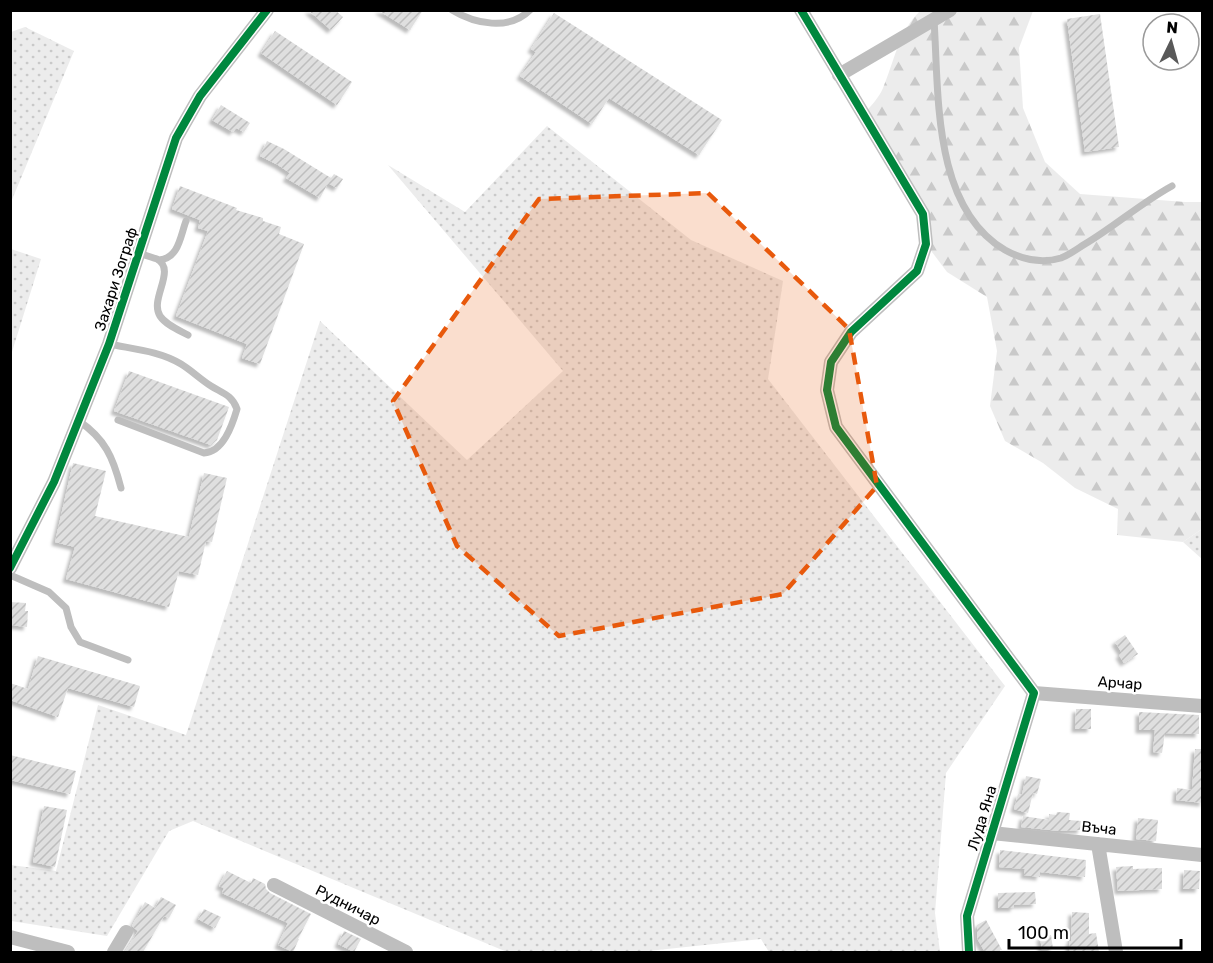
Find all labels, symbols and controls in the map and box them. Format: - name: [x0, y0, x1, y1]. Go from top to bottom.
- north arrow: [1141, 12, 1201, 72]
- text: N: [1166, 18, 1179, 38]
- street label: Захари Зограф: [91, 225, 141, 333]
- street label: Арчар: [1097, 672, 1143, 694]
- street label: Луда Яна: [964, 783, 1000, 853]
- street label: Въча: [1081, 817, 1117, 839]
- street label: Рудничар: [312, 881, 384, 929]
- scale bar: [1009, 912, 1182, 950]
- text: 100 m: [1018, 922, 1069, 944]

